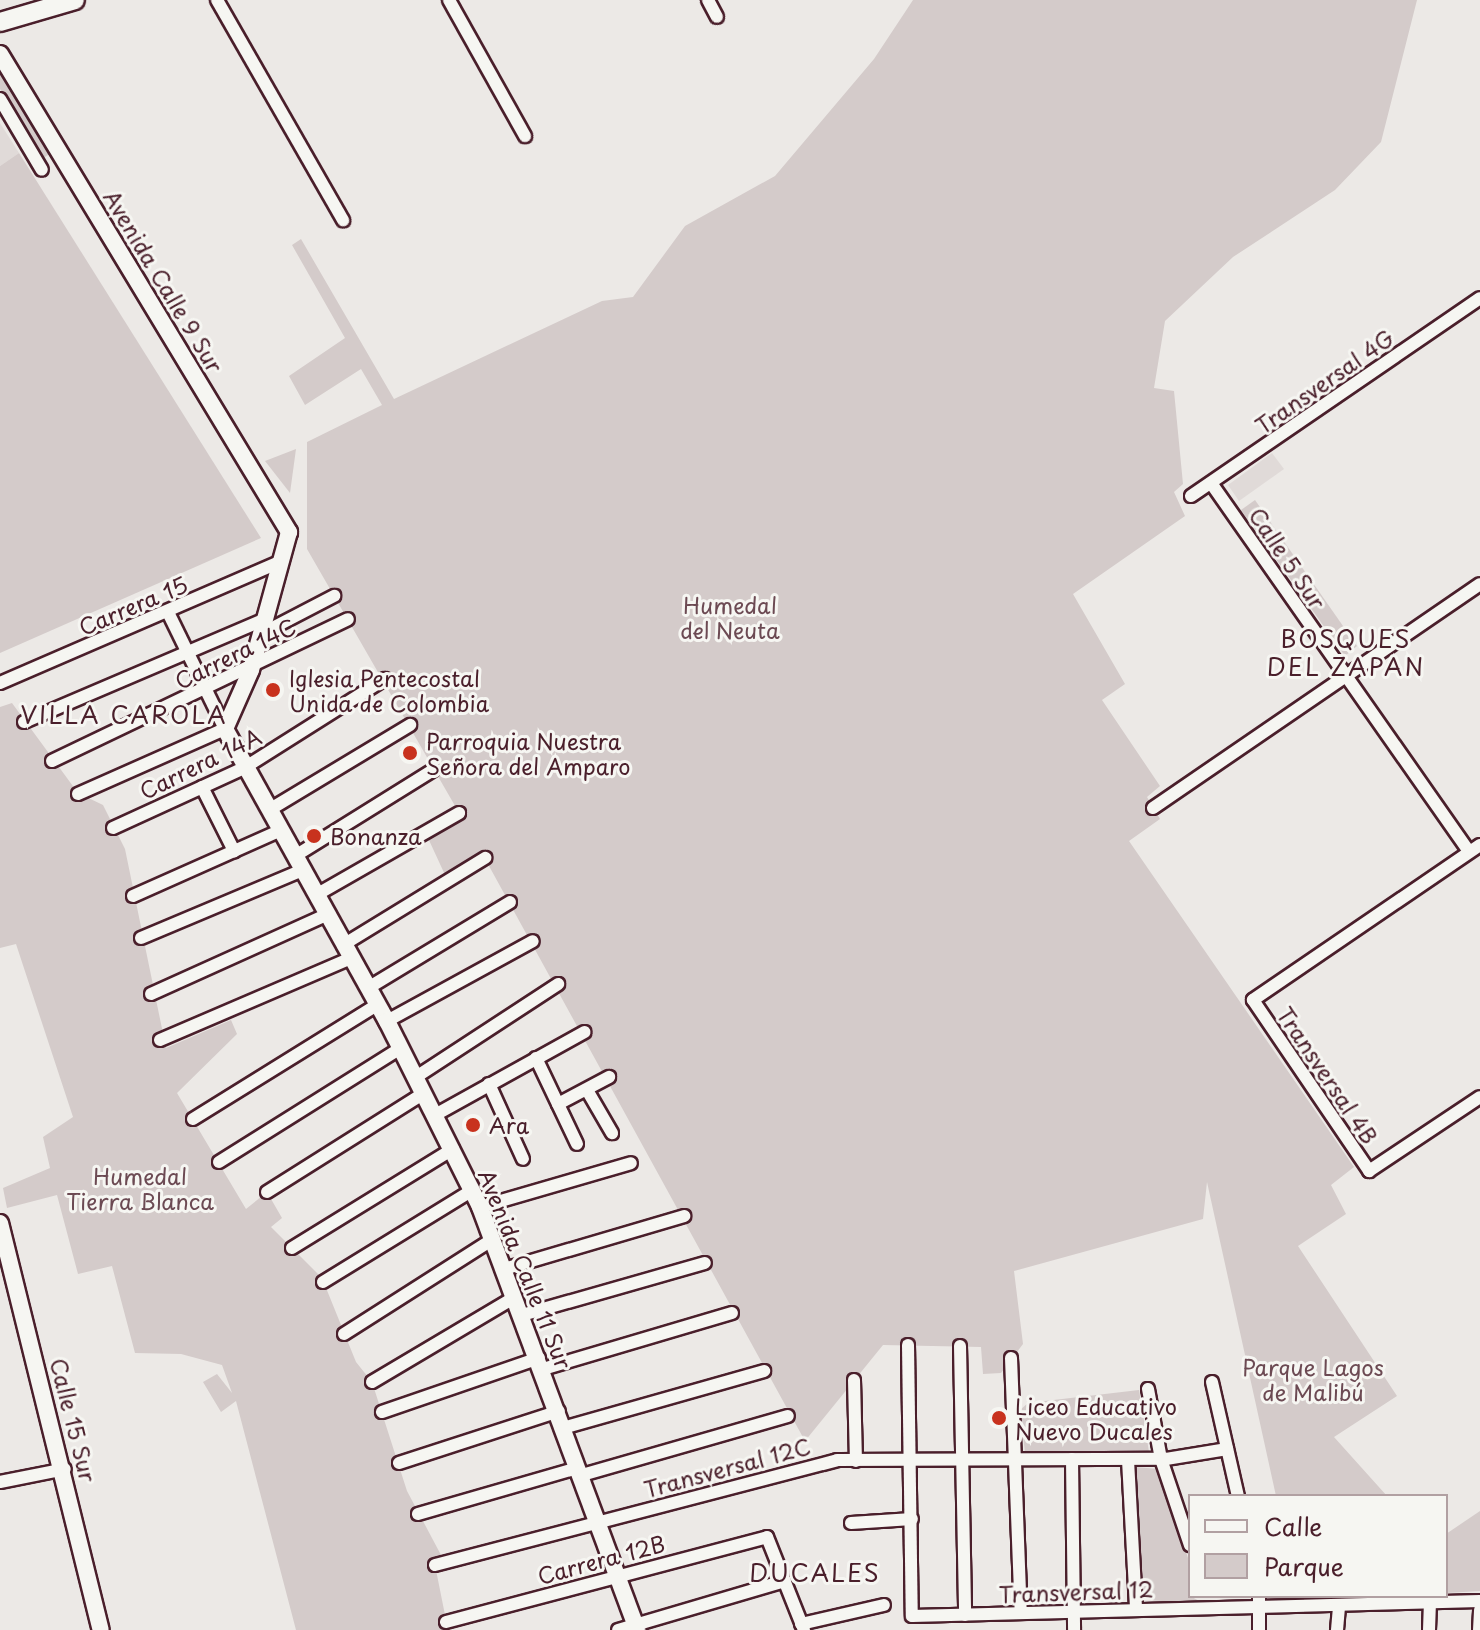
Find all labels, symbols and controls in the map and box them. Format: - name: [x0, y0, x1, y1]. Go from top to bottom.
- street label: Avenida Calle 9 Sur: [99, 185, 229, 377]
- street label: Transversal 4G: [1250, 323, 1398, 439]
- street label: Calle 5 Sur: [1244, 502, 1332, 614]
- street label: Carrera 15: [75, 570, 191, 640]
- park label: Humedal del Neuta: [680, 591, 780, 642]
- street label: Carrera 14C: [170, 612, 300, 694]
- district label: BOSQUES DEL ZAPAN: [1267, 625, 1425, 681]
- place label: Iglesia Pentecostal Unida de Colombia: [289, 664, 490, 716]
- marker: Iglesia Pentecostal Unida de Colombia: [264, 681, 282, 699]
- district label: VILLA CAROLA: [22, 701, 226, 729]
- street label: Carrera 14A: [135, 722, 265, 804]
- place label: Parroquia Nuestra Señora del Amparo: [426, 727, 630, 778]
- marker: Parroquia Nuestra Señora del Amparo: [401, 744, 419, 762]
- place label: Bonanza: [330, 823, 422, 849]
- marker: Bonanza: [305, 827, 323, 845]
- street label: Transversal 4B: [1273, 1002, 1383, 1148]
- place label: Ara: [489, 1112, 529, 1138]
- marker: Ara: [464, 1116, 482, 1134]
- park label: Humedal Tierra Blanca: [67, 1162, 213, 1214]
- street label: Avenida Calle 11 Sur: [474, 1165, 578, 1373]
- park label: Parque Lagos de Malibú: [1242, 1353, 1384, 1404]
- street label: Calle 15 Sur: [46, 1355, 102, 1485]
- place label: Liceo Educativo Nuevo Ducales: [1015, 1392, 1176, 1444]
- marker: Liceo Educativo Nuevo Ducales: [990, 1409, 1008, 1427]
- street label: Transversal 12C: [640, 1432, 814, 1502]
- legend: [1188, 1494, 1448, 1598]
- text: Calle: [1264, 1508, 1322, 1544]
- street label: Carrera 12B: [534, 1529, 668, 1589]
- text: Parque: [1264, 1548, 1344, 1584]
- district label: DUCALES: [750, 1559, 880, 1587]
- street label: Transversal 12: [998, 1575, 1154, 1607]

